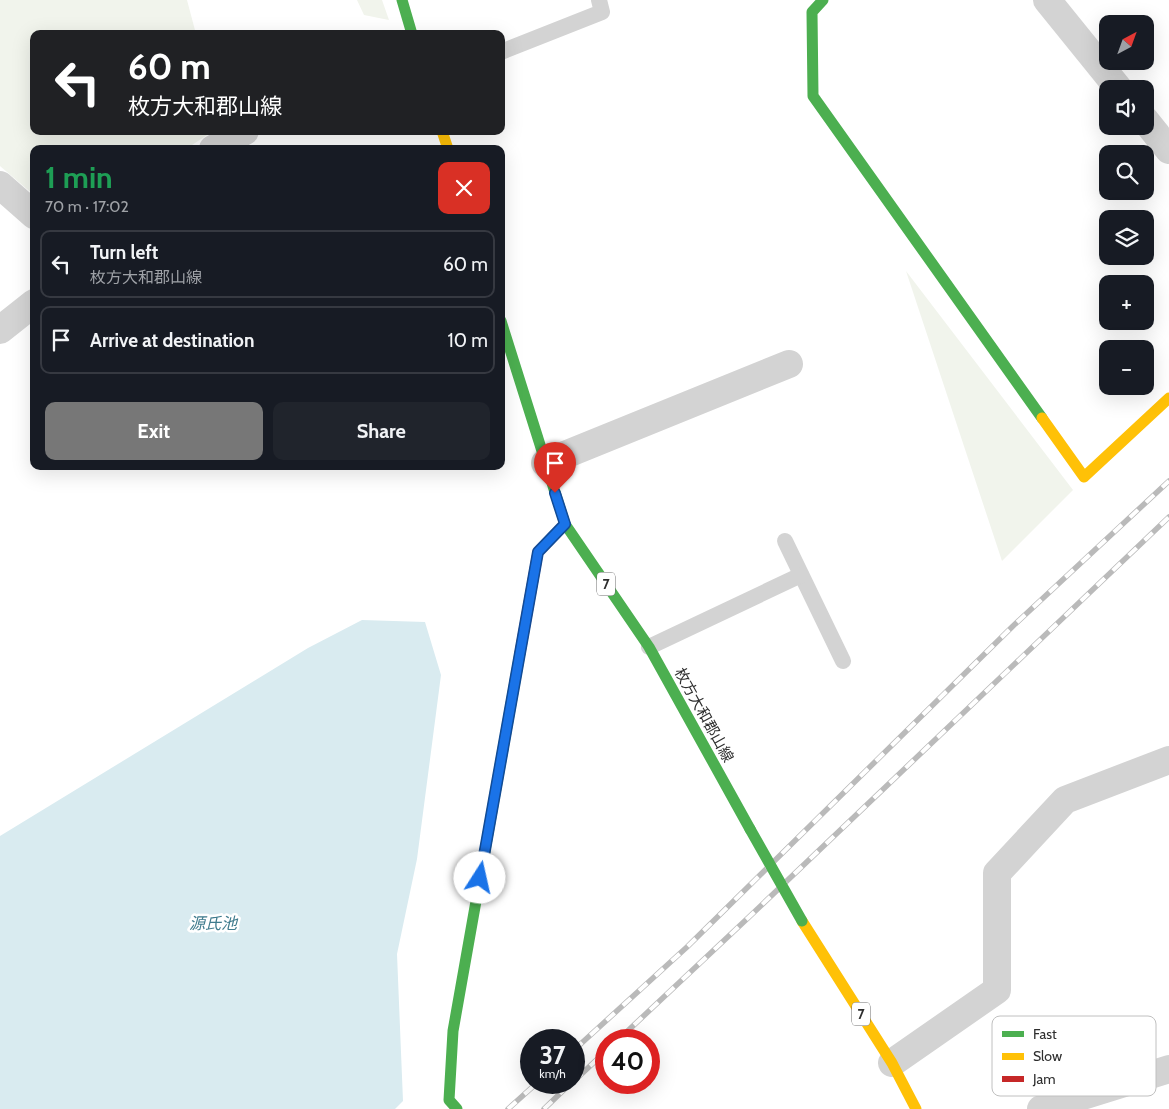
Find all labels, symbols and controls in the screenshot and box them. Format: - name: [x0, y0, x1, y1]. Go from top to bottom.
- north arrow: [1099, 15, 1154, 70]
- map controls: [1099, 15, 1154, 395]
- text: 60 m: [128, 45, 211, 88]
- icon: left: [45, 50, 110, 115]
- button: sound: [1099, 80, 1154, 135]
- text: 枚方大和郡山線: [128, 93, 282, 120]
- button: search: [1099, 145, 1154, 200]
- text: 1 min: [45, 159, 113, 196]
- button: close: [438, 162, 490, 214]
- text: 70 m · 17:02: [45, 197, 129, 216]
- button: layers: [1099, 210, 1154, 265]
- text: Turn left: [90, 241, 158, 264]
- icon: left: [47, 250, 75, 278]
- text: 60 m: [443, 253, 488, 276]
- text: 枚方大和郡山線: [90, 268, 202, 287]
- button: +: [1099, 275, 1154, 330]
- icon: arrive: [47, 326, 75, 354]
- text: Arrive at destination: [90, 329, 254, 352]
- text: 10 m: [448, 329, 488, 352]
- button: −: [1099, 340, 1154, 395]
- button: Exit: [45, 402, 263, 460]
- button: Share: [273, 402, 490, 460]
- pin: [534, 442, 576, 493]
- icon: arrive: [541, 449, 569, 477]
- road number: 7: [597, 572, 615, 596]
- street label: 枚方大和郡山線: [671, 665, 737, 765]
- position arrow: [453, 851, 505, 903]
- water label: 源氏池: [189, 914, 239, 933]
- road number: 7: [852, 1002, 870, 1026]
- legend: [992, 1016, 1156, 1096]
- text: Fast: [1033, 1025, 1057, 1043]
- speed limit sign: 40: [595, 1029, 660, 1094]
- text: 37: [539, 1040, 566, 1070]
- text: Slow: [1033, 1047, 1062, 1065]
- text: km/h: [539, 1066, 566, 1081]
- text: Jam: [1032, 1070, 1055, 1088]

